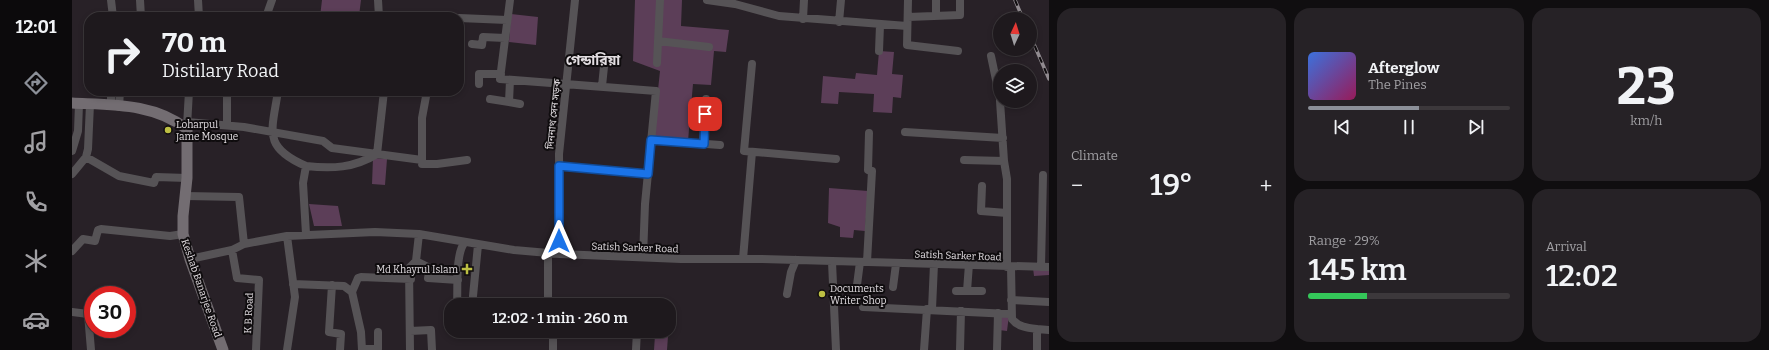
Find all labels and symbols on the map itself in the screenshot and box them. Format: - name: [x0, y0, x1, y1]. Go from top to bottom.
- north arrow: [993, 12, 1037, 56]
- district label: গেন্ডারিয়া: [566, 52, 621, 69]
- street label: দিননাথ সেন সড়ক: [544, 77, 564, 151]
- pin: [688, 97, 722, 131]
- place label: Loharpul Jame Mosque: [175, 119, 238, 143]
- marker: Loharpul Jame Mosque: [163, 125, 173, 135]
- position arrow: [538, 220, 580, 262]
- street label: Keshab Banarjee Road: [179, 237, 224, 339]
- street label: Satish Sarker Road: [591, 240, 679, 256]
- street label: Satish Sarker Road: [914, 248, 1002, 264]
- marker: Md Khayrul Islam: [461, 263, 473, 275]
- place label: Md Khayrul Islam: [376, 264, 458, 276]
- place label: Documents Writer Shop: [830, 283, 886, 307]
- speed limit sign: 30: [84, 286, 136, 338]
- marker: Documents Writer Shop: [817, 289, 827, 299]
- street label: K B Road: [242, 292, 256, 334]

